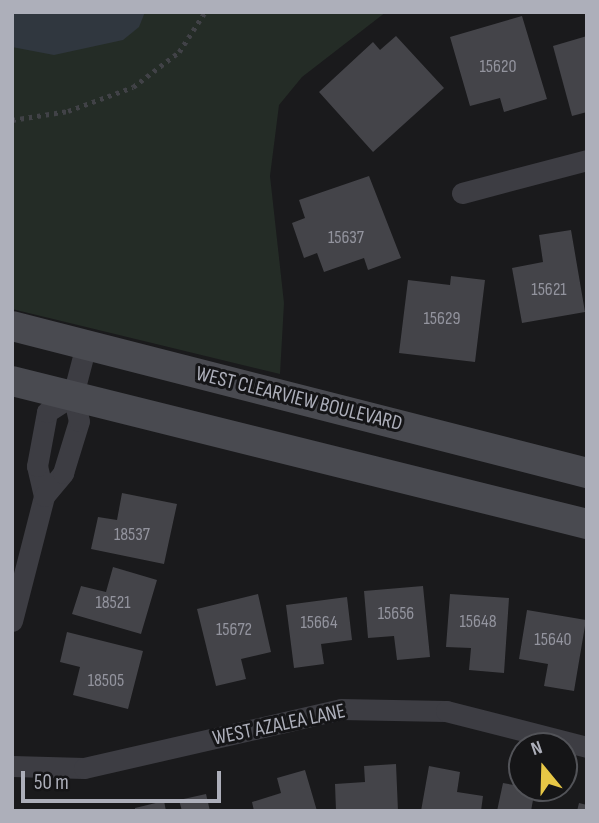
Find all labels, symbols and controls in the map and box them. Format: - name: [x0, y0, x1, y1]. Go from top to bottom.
- house number: 15620: [479, 56, 517, 78]
- house number: 15637: [328, 227, 364, 249]
- house number: 15621: [531, 279, 567, 301]
- house number: 15629: [424, 308, 460, 330]
- street label: WEST CLEARVIEW BOULEVARD: [193, 361, 405, 437]
- house number: 18537: [114, 524, 150, 546]
- house number: 18521: [95, 592, 131, 614]
- house number: 15656: [378, 603, 414, 625]
- house number: 15648: [459, 611, 497, 633]
- house number: 15664: [300, 612, 338, 634]
- house number: 15672: [216, 619, 252, 641]
- house number: 15640: [534, 629, 572, 651]
- house number: 18505: [88, 670, 124, 692]
- street label: WEST AZALEA LANE: [210, 699, 348, 751]
- north arrow: [508, 732, 578, 802]
- text: N: [528, 736, 545, 761]
- scale bar: [24, 756, 224, 800]
- text: 50 m: [34, 770, 69, 795]

